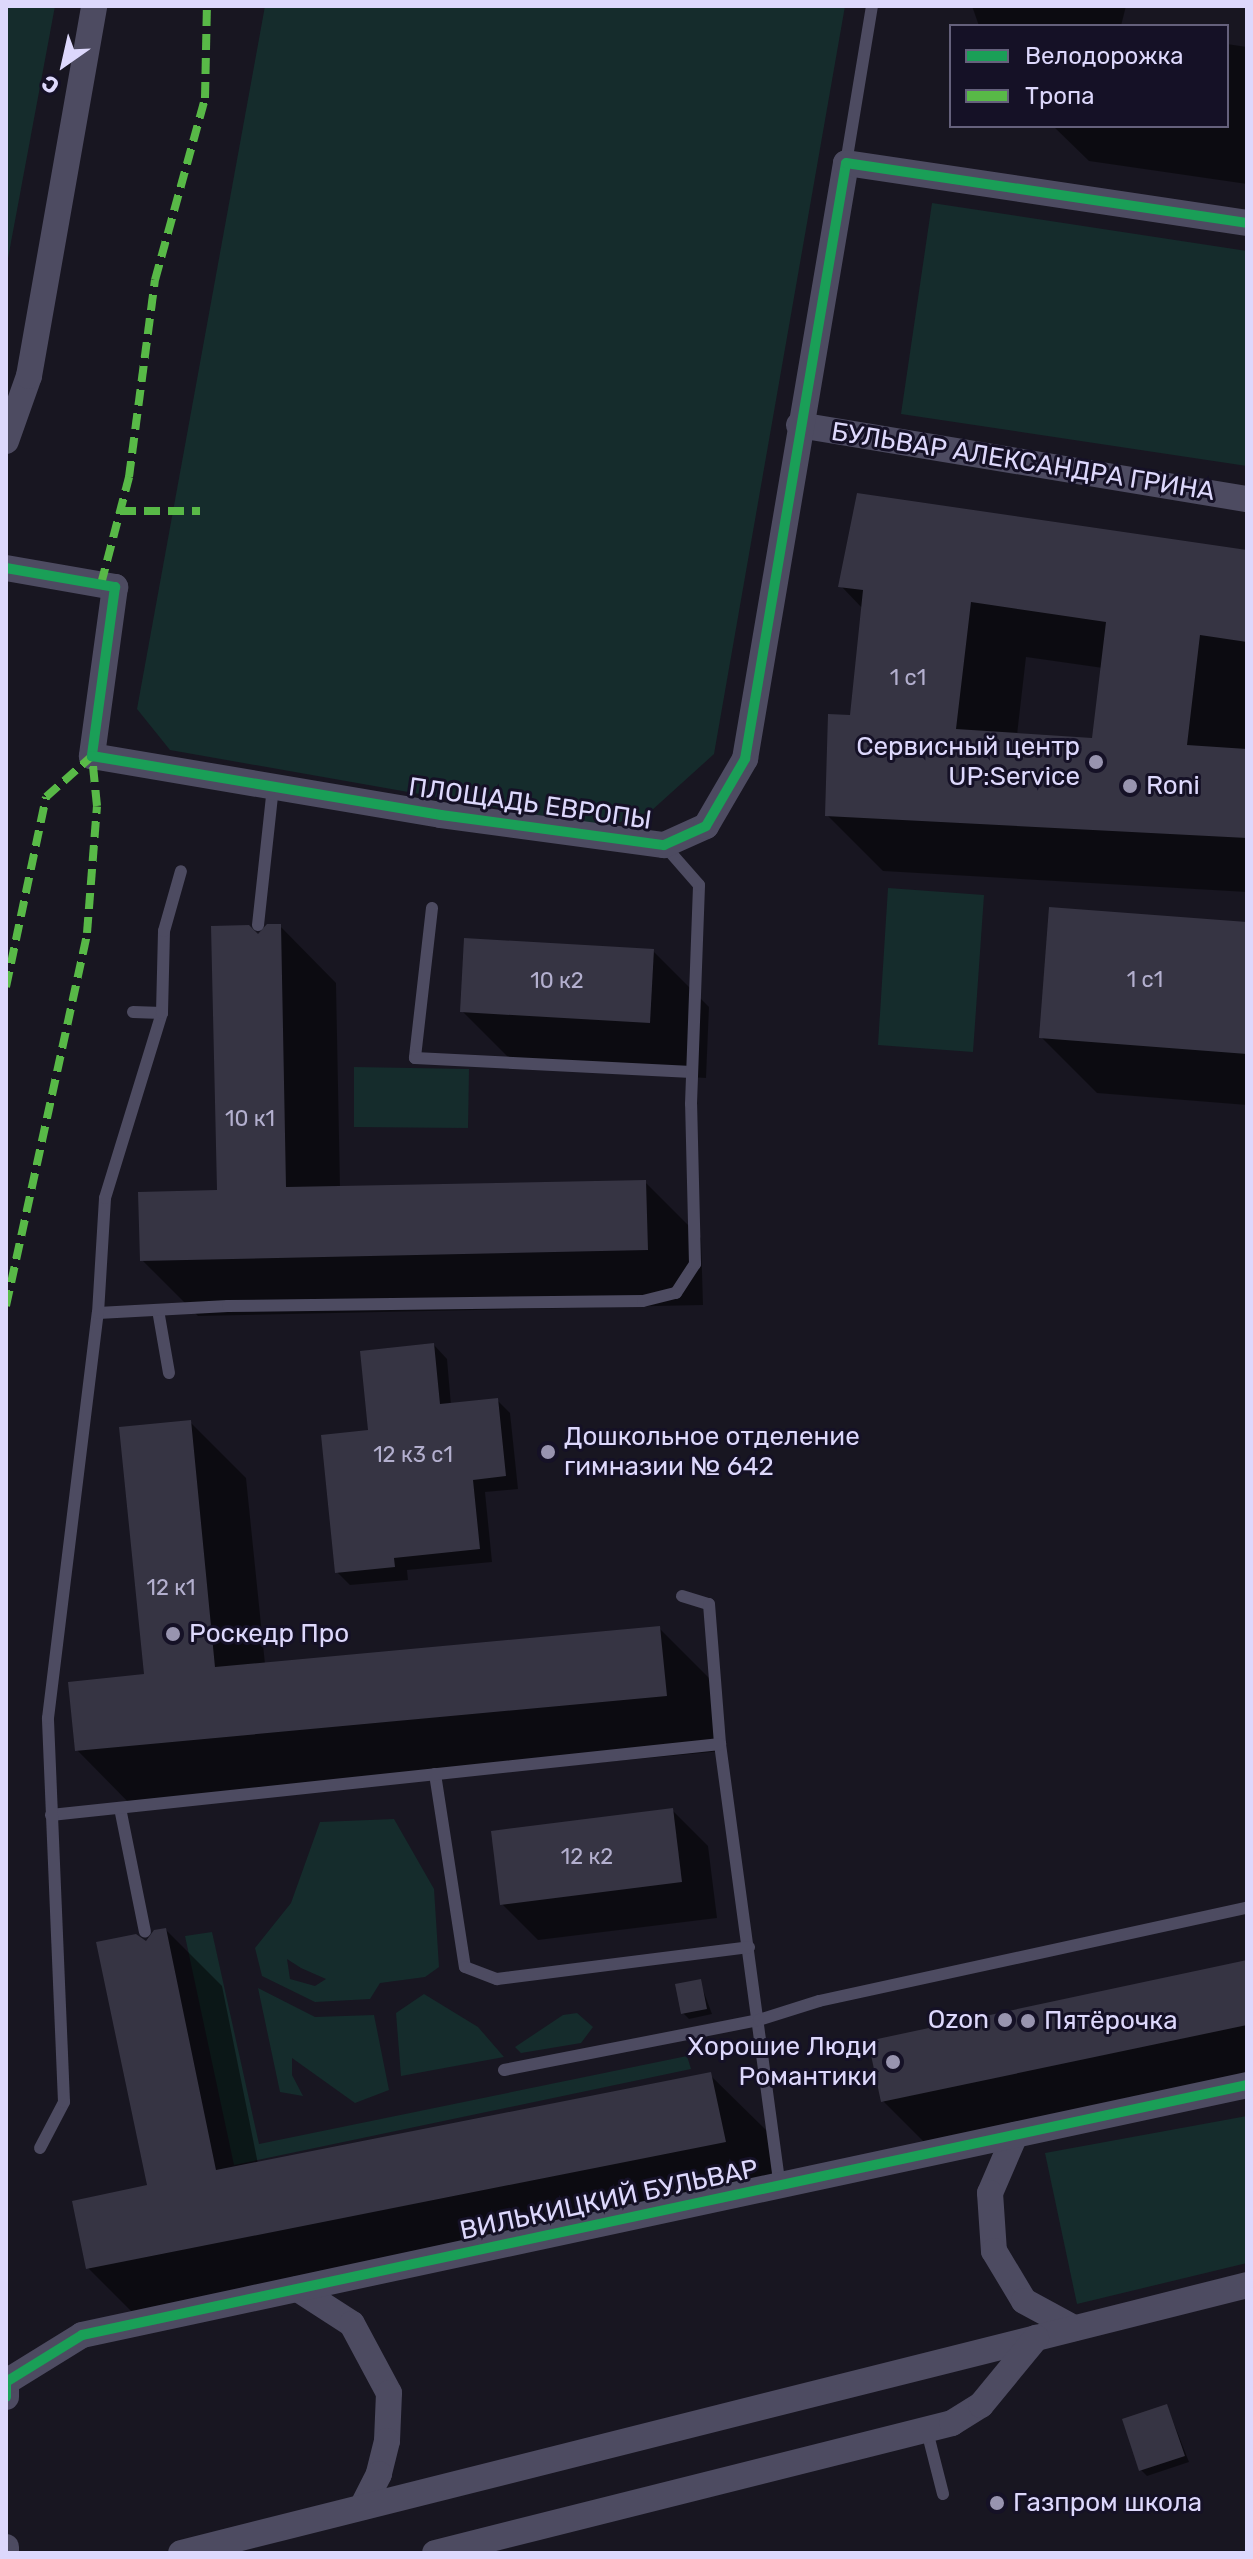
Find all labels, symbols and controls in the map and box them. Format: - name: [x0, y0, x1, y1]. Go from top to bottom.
- north arrow: [24, 24, 104, 104]
- legend: [949, 24, 1229, 128]
- text: Велодорожка: [1025, 42, 1184, 70]
- text: С: [36, 69, 64, 100]
- text: Тропа: [1025, 82, 1094, 110]
- street label: БУЛЬВАР АЛЕКСАНДРА ГРИНА: [829, 416, 1217, 508]
- house number: 1 с1: [890, 665, 926, 691]
- place label: Сервисный центр UP:Service: [856, 731, 1080, 792]
- marker: Сервисный центр UP:Service: [1087, 753, 1105, 771]
- place label: Roni: [1146, 770, 1200, 802]
- street label: ПЛОЩАДЬ ЕВРОПЫ: [406, 771, 654, 837]
- marker: Roni: [1121, 777, 1139, 795]
- house number: 1 с1: [1127, 967, 1163, 993]
- house number: 10 к2: [530, 968, 584, 994]
- house number: 10 к1: [225, 1106, 275, 1132]
- place label: Дошкольное отделение гимназии № 642: [564, 1421, 860, 1482]
- house number: 12 к3 с1: [373, 1442, 453, 1468]
- marker: Дошкольное отделение гимназии № 642: [539, 1443, 557, 1461]
- house number: 12 к1: [147, 1575, 195, 1601]
- place label: Роскедр Про: [189, 1618, 349, 1650]
- marker: Роскедр Про: [164, 1625, 182, 1643]
- house number: 12 к2: [561, 1844, 613, 1870]
- place label: Ozon: [928, 2004, 989, 2036]
- place label: Пятёрочка: [1044, 2005, 1178, 2037]
- marker: Ozon: [996, 2011, 1014, 2029]
- marker: Пятёрочка: [1019, 2012, 1037, 2030]
- place label: Хорошие Люди Романтики: [688, 2031, 877, 2092]
- marker: Хорошие Люди Романтики: [884, 2053, 902, 2071]
- street label: ВИЛЬКИЦКИЙ БУЛЬВАР: [457, 2153, 761, 2247]
- place label: Газпром школа: [1013, 2487, 1202, 2519]
- marker: Газпром школа: [988, 2494, 1006, 2512]

